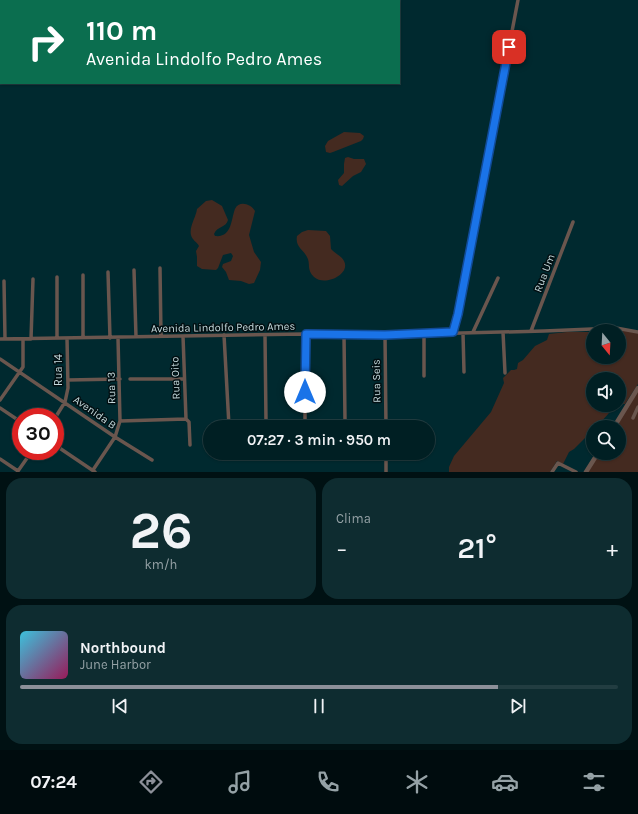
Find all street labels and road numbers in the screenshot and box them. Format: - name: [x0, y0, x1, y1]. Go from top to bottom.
- street label: Rua Um: [531, 252, 558, 294]
- street label: Avenida Lindolfo Pedro Ames: [151, 320, 295, 335]
- street label: Rua 14: [52, 354, 65, 386]
- street label: Rua Oito: [168, 356, 183, 399]
- street label: Rua Seis: [370, 359, 383, 403]
- street label: Rua 13: [105, 372, 118, 404]
- street label: Avenida B: [71, 393, 119, 432]

